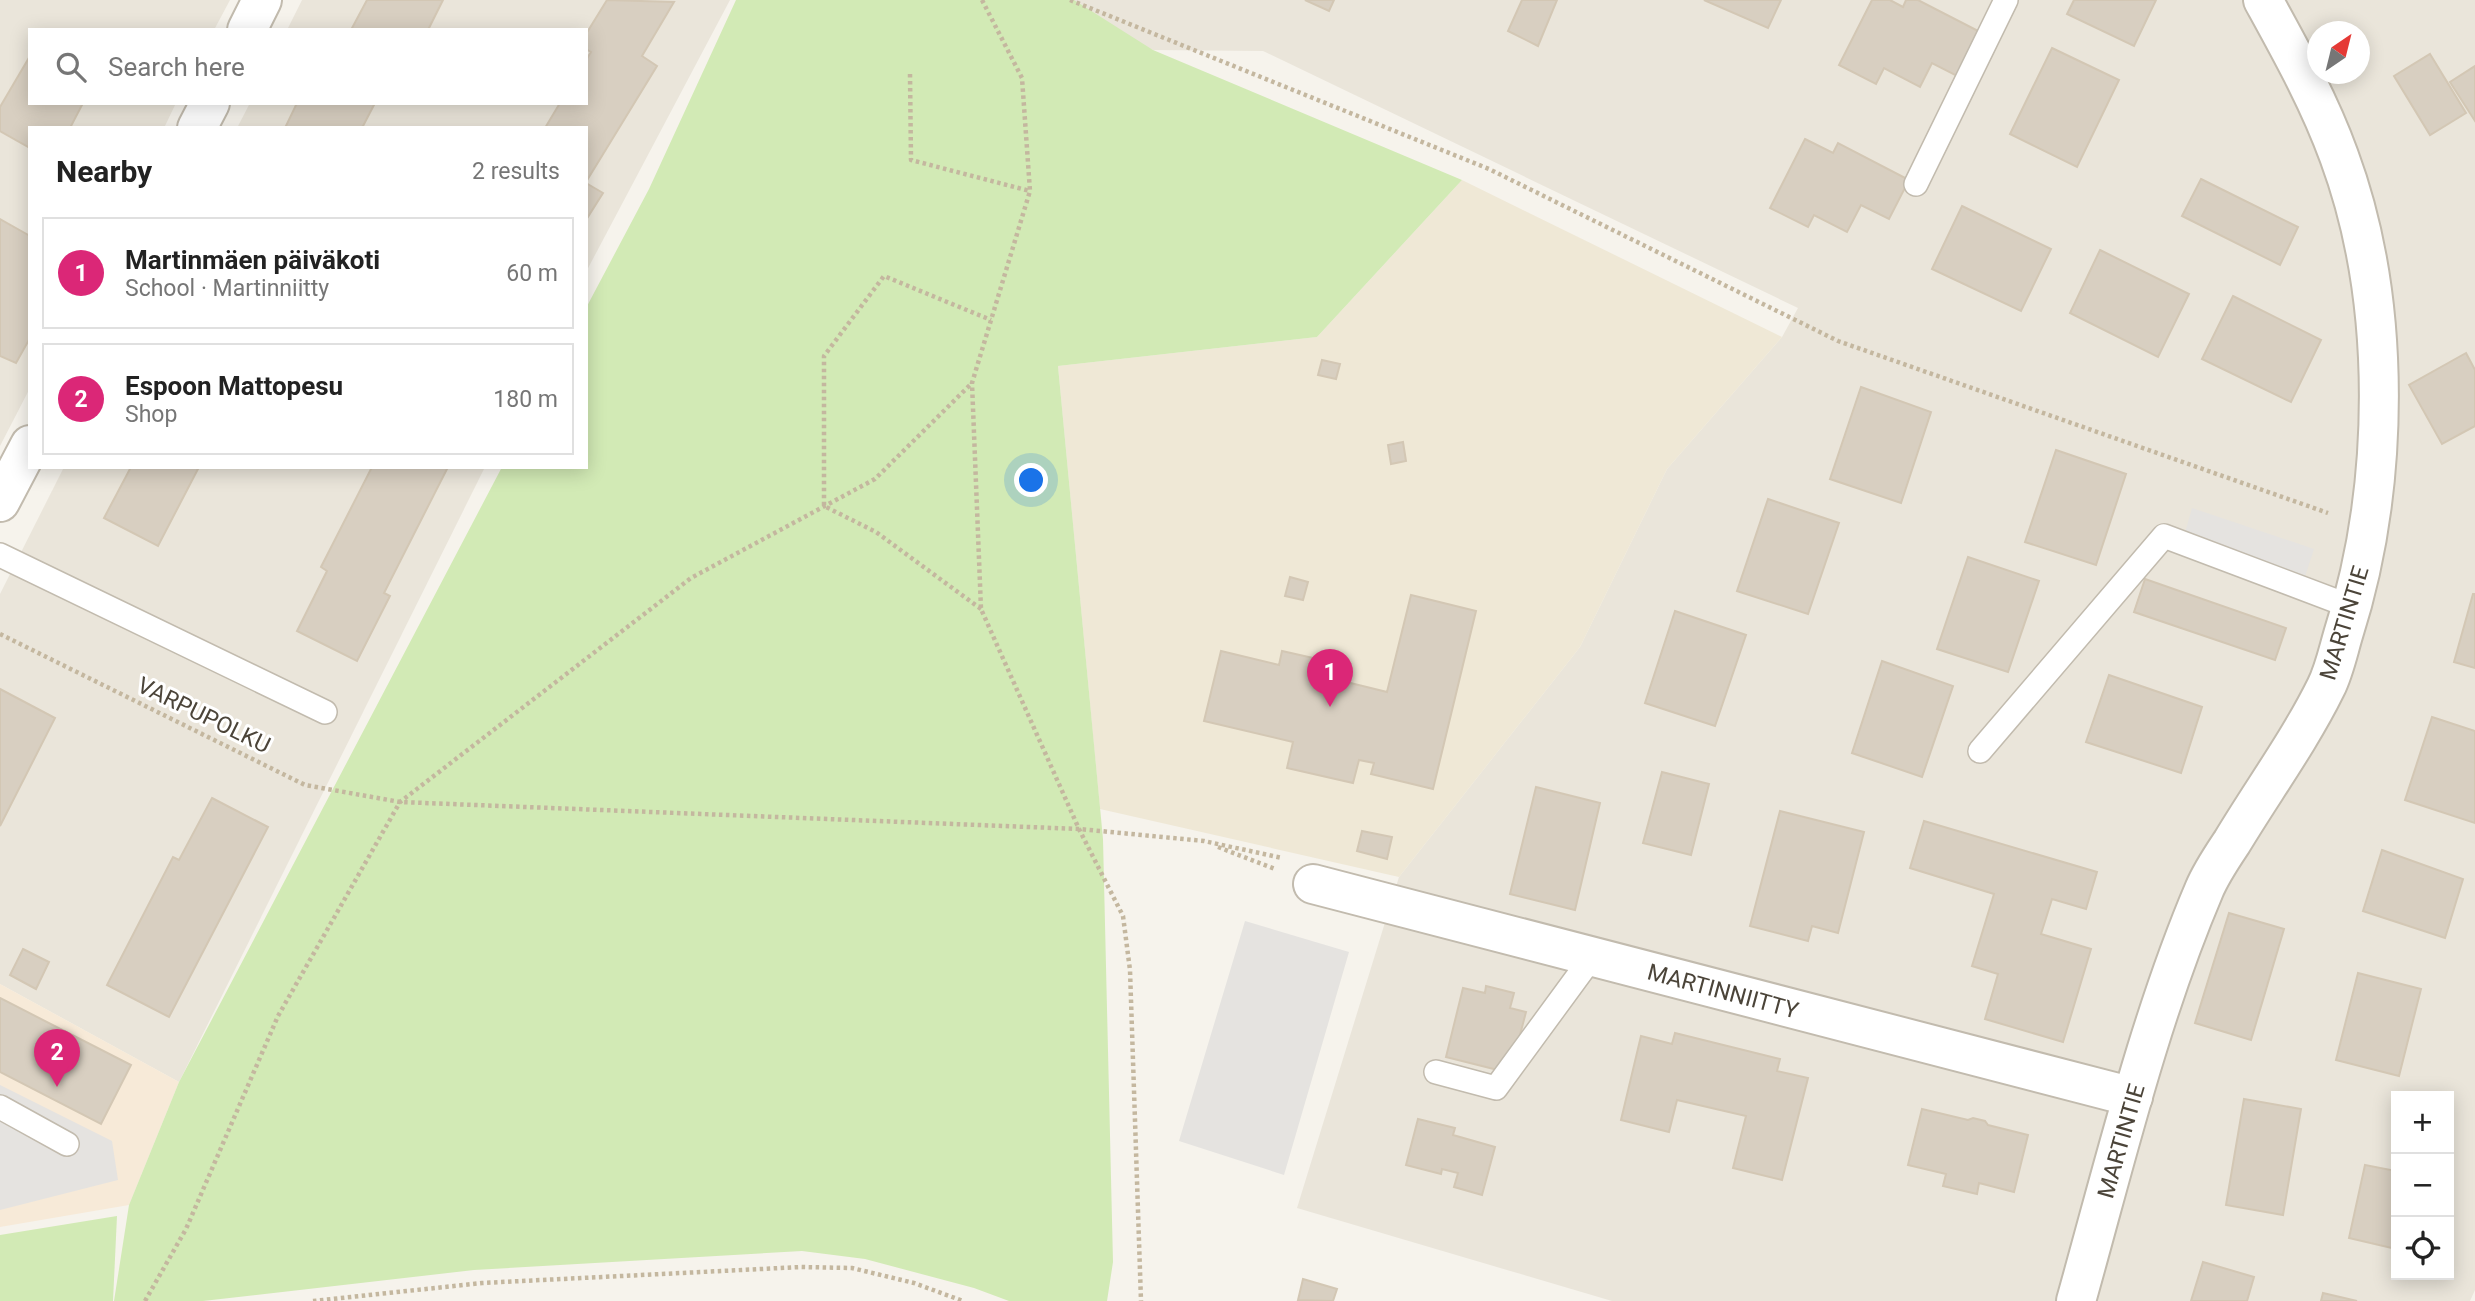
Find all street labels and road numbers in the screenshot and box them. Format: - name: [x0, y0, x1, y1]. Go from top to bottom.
- street label: MARTINTIE: [2314, 563, 2375, 683]
- street label: VARPUPOLKU: [133, 672, 275, 759]
- street label: MARTINNIITTY: [1644, 958, 1801, 1025]
- street label: MARTINTIE: [2092, 1081, 2151, 1201]

